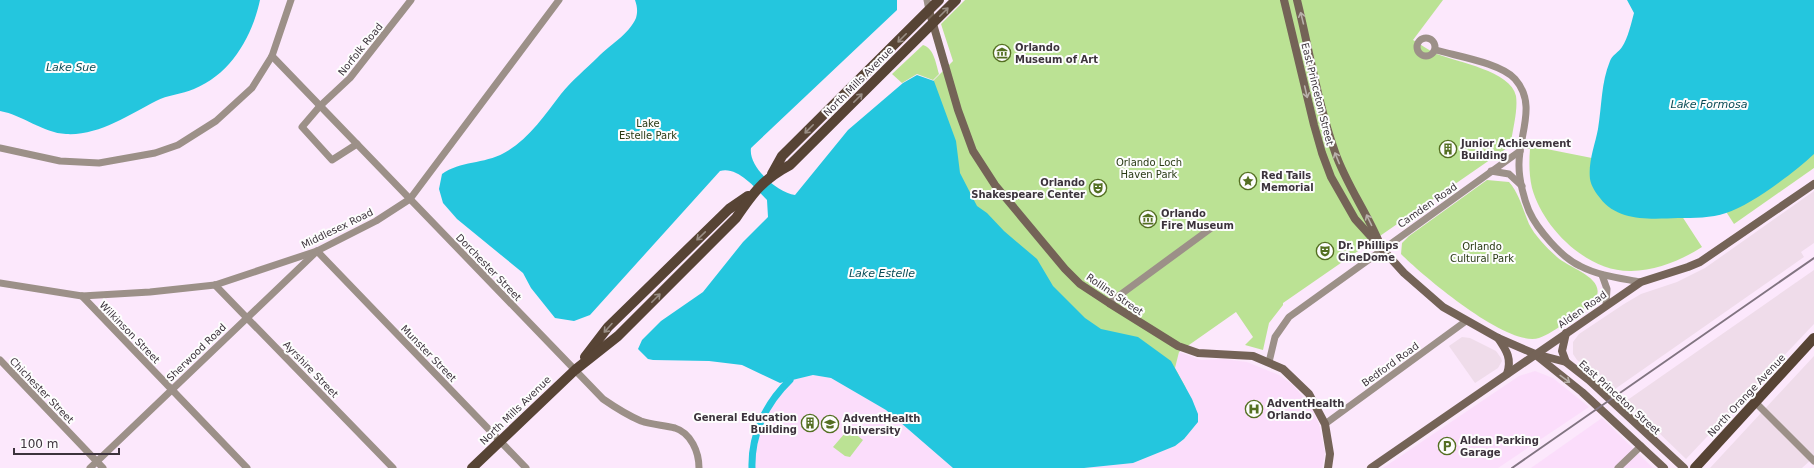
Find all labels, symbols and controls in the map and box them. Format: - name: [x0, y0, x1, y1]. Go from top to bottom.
- one-way arrow: [940, 7, 949, 17]
- one-way arrow: [1297, 12, 1305, 25]
- street label: Norfolk Road: [336, 21, 385, 78]
- one-way arrow: [897, 33, 907, 43]
- place label: Orlando Museum of Art: [1015, 42, 1098, 65]
- street label: East Princeton Street: [1299, 42, 1336, 147]
- museum icon: Orlando Museum of Art: [992, 43, 1012, 63]
- street label: North Mills Avenue: [821, 44, 895, 118]
- water label: Lake Sue: [46, 61, 96, 74]
- one-way arrow: [1303, 86, 1311, 99]
- one-way arrow: [853, 93, 863, 103]
- water label: Lake Formosa: [1671, 98, 1748, 111]
- park label: Lake Estelle Park: [619, 118, 677, 141]
- one-way arrow: [804, 124, 814, 134]
- place label: Junior Achievement Building: [1460, 138, 1571, 161]
- building icon: Junior Achievement Building: [1438, 139, 1458, 159]
- one-way arrow: [1333, 152, 1341, 164]
- park label: Orlando Loch Haven Park: [1116, 157, 1182, 180]
- place label: Red Tails Memorial: [1261, 170, 1314, 193]
- place icon: Red Tails Memorial: [1238, 171, 1258, 191]
- place label: Orlando Shakespeare Center: [971, 177, 1085, 200]
- theatre icon: Orlando Shakespeare Center: [1088, 178, 1108, 198]
- street label: Camden Road: [1395, 181, 1459, 230]
- street label: Middlesex Road: [300, 206, 375, 251]
- place label: Orlando Fire Museum: [1161, 208, 1234, 231]
- museum icon: Orlando Fire Museum: [1138, 209, 1158, 229]
- one-way arrow: [1365, 214, 1372, 226]
- one-way arrow: [696, 231, 706, 241]
- street label: Dorchester Street: [454, 232, 523, 303]
- place label: Dr. Phillips CineDome: [1338, 240, 1398, 263]
- theatre icon: Dr. Phillips CineDome: [1315, 241, 1335, 261]
- park label: Orlando Cultural Park: [1450, 241, 1514, 264]
- water label: Lake Estelle: [849, 267, 915, 280]
- street label: Rollins Street: [1084, 271, 1145, 317]
- street label: Alden Road: [1556, 289, 1609, 330]
- one-way arrow: [651, 293, 661, 303]
- street label: Wilkinson Street: [97, 299, 162, 365]
- street label: Sherwood Road: [164, 321, 228, 383]
- one-way arrow: [604, 322, 613, 333]
- street label: Munster Street: [399, 323, 458, 384]
- street label: Ayrshire Street: [281, 339, 340, 400]
- street label: Bedford Road: [1360, 340, 1421, 389]
- street label: North Orange Avenue: [1705, 352, 1787, 439]
- street label: Chichester Street: [7, 355, 76, 426]
- street label: East Princeton Street: [1577, 358, 1663, 437]
- street label: North Mills Avenue: [478, 374, 553, 447]
- one-way arrow: [1559, 375, 1570, 383]
- place label: AdventHealth Orlando: [1267, 398, 1344, 421]
- hospital icon: AdventHealth Orlando: [1244, 399, 1264, 419]
- place label: General Education Building: [694, 412, 797, 435]
- building icon: General Education Building: [800, 413, 820, 433]
- place label: AdventHealth University: [843, 413, 920, 436]
- school or university icon: AdventHealth University: [820, 414, 840, 434]
- scale bar: [14, 430, 119, 456]
- place label: Alden Parking Garage: [1460, 435, 1539, 458]
- parking icon: Alden Parking Garage: [1437, 436, 1457, 456]
- text: 100 m: [20, 437, 58, 451]

